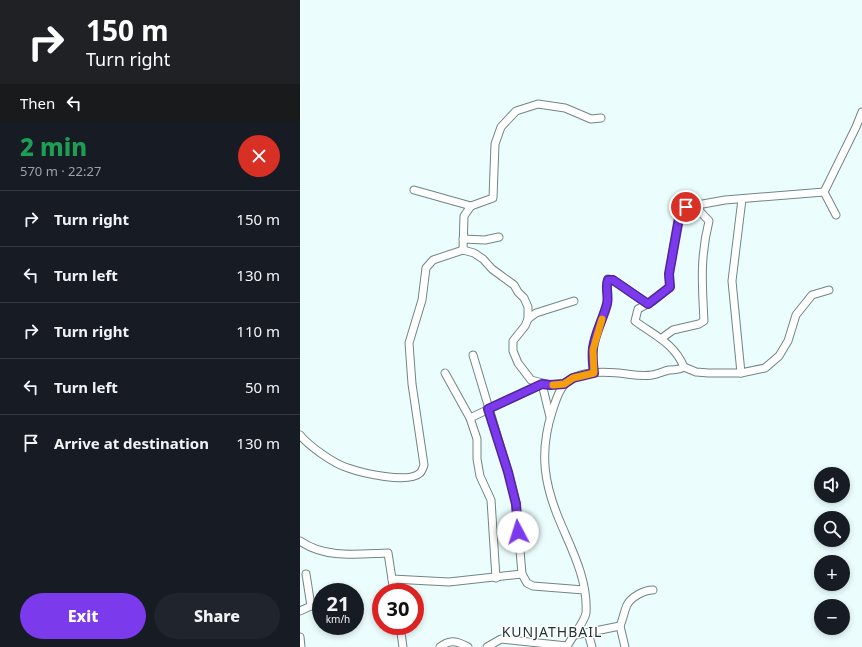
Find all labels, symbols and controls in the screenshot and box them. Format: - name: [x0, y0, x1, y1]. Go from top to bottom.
- text: 150 m: [86, 11, 169, 49]
- icon: right: [20, 16, 72, 68]
- text: Turn right: [86, 47, 170, 71]
- icon: left: [63, 92, 85, 114]
- text: Then: [20, 93, 55, 113]
- text: 2 min: [20, 130, 87, 163]
- button: close: [238, 135, 280, 177]
- text: 570 m · 22:27: [20, 162, 101, 180]
- pin: [669, 190, 703, 224]
- icon: arrive: [675, 196, 697, 218]
- icon: right: [20, 208, 42, 230]
- text: Turn right: [54, 209, 129, 229]
- text: 150 m: [236, 209, 280, 229]
- icon: left: [20, 264, 42, 286]
- text: Turn left: [54, 265, 118, 285]
- text: 130 m: [236, 265, 280, 285]
- icon: right: [20, 320, 42, 342]
- text: Turn right: [54, 321, 129, 341]
- text: 110 m: [236, 321, 280, 341]
- icon: left: [20, 376, 42, 398]
- text: Turn left: [54, 377, 118, 397]
- text: 50 m: [245, 377, 280, 397]
- icon: arrive: [20, 432, 42, 454]
- text: Arrive at destination: [54, 433, 209, 453]
- text: 130 m: [236, 433, 280, 453]
- map controls: [814, 467, 850, 635]
- button: sound: [814, 467, 850, 503]
- position arrow: [497, 511, 539, 553]
- button: search: [814, 511, 850, 547]
- button: +: [814, 555, 850, 591]
- speed limit sign: 30: [372, 583, 424, 635]
- text: 21: [327, 590, 349, 617]
- button: Exit: [20, 593, 146, 639]
- button: Share: [154, 593, 280, 639]
- button: −: [814, 599, 850, 635]
- text: km/h: [326, 612, 350, 626]
- district label: KUNJATHBAIL: [502, 622, 602, 641]

